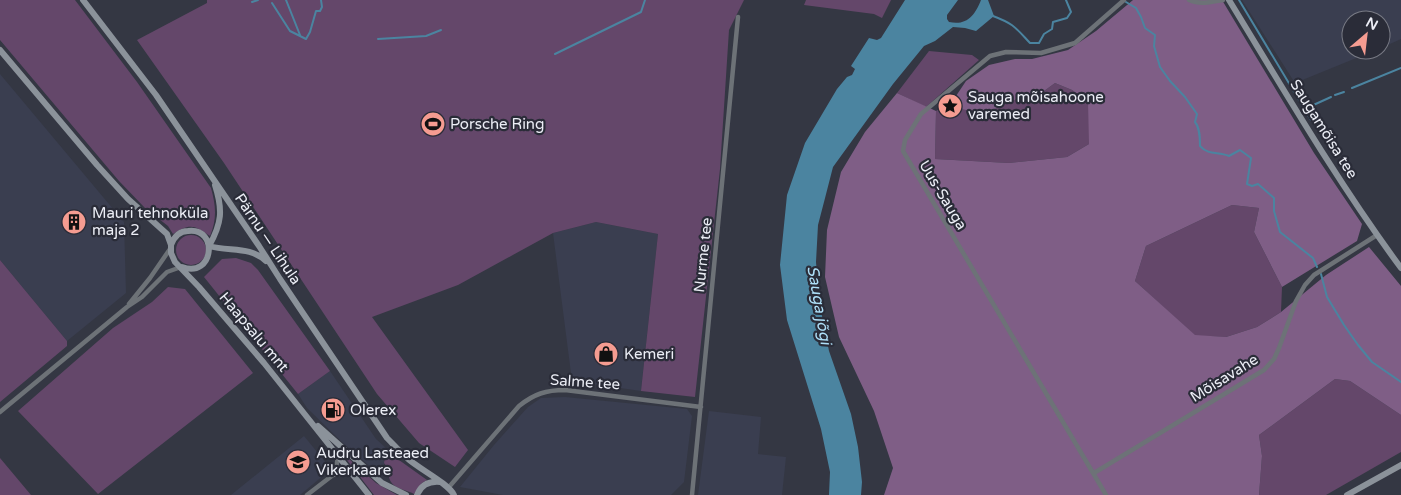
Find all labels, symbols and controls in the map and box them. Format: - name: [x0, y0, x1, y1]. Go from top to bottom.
- north arrow: [1341, 10, 1391, 60]
- text: N: [1363, 14, 1381, 34]
- street label: Saugamõisa tee: [1286, 76, 1362, 182]
- place label: Sauga mõisahoone varemed: [968, 88, 1104, 123]
- place icon: Sauga mõisahoone varemed: [937, 93, 963, 119]
- sports icon: Porsche Ring: [420, 111, 446, 137]
- place label: Porsche Ring: [450, 115, 544, 133]
- street label: Uus-Sauga: [915, 157, 971, 233]
- street label: Pärnu — Lihula: [231, 190, 305, 288]
- place label: Mauri tehnoküla maja 2: [92, 204, 208, 239]
- building icon: Mauri tehnoküla maja 2: [61, 209, 87, 235]
- street label: Nurme tee: [690, 217, 716, 293]
- water label: Sauga jõgi: [802, 264, 836, 348]
- street label: Haapsalu mnt: [215, 288, 293, 376]
- shop icon: Kemeri: [593, 341, 619, 367]
- place label: Kemeri: [624, 345, 674, 363]
- street label: Mõisavahe: [1187, 350, 1261, 406]
- street label: Salme tee: [549, 371, 621, 393]
- fuel station icon: Olerex: [320, 397, 346, 423]
- place label: Olerex: [350, 401, 396, 419]
- place label: Audru Lasteaed Vikerkaare: [316, 444, 429, 479]
- school or university icon: Audru Lasteaed Vikerkaare: [285, 449, 311, 475]

